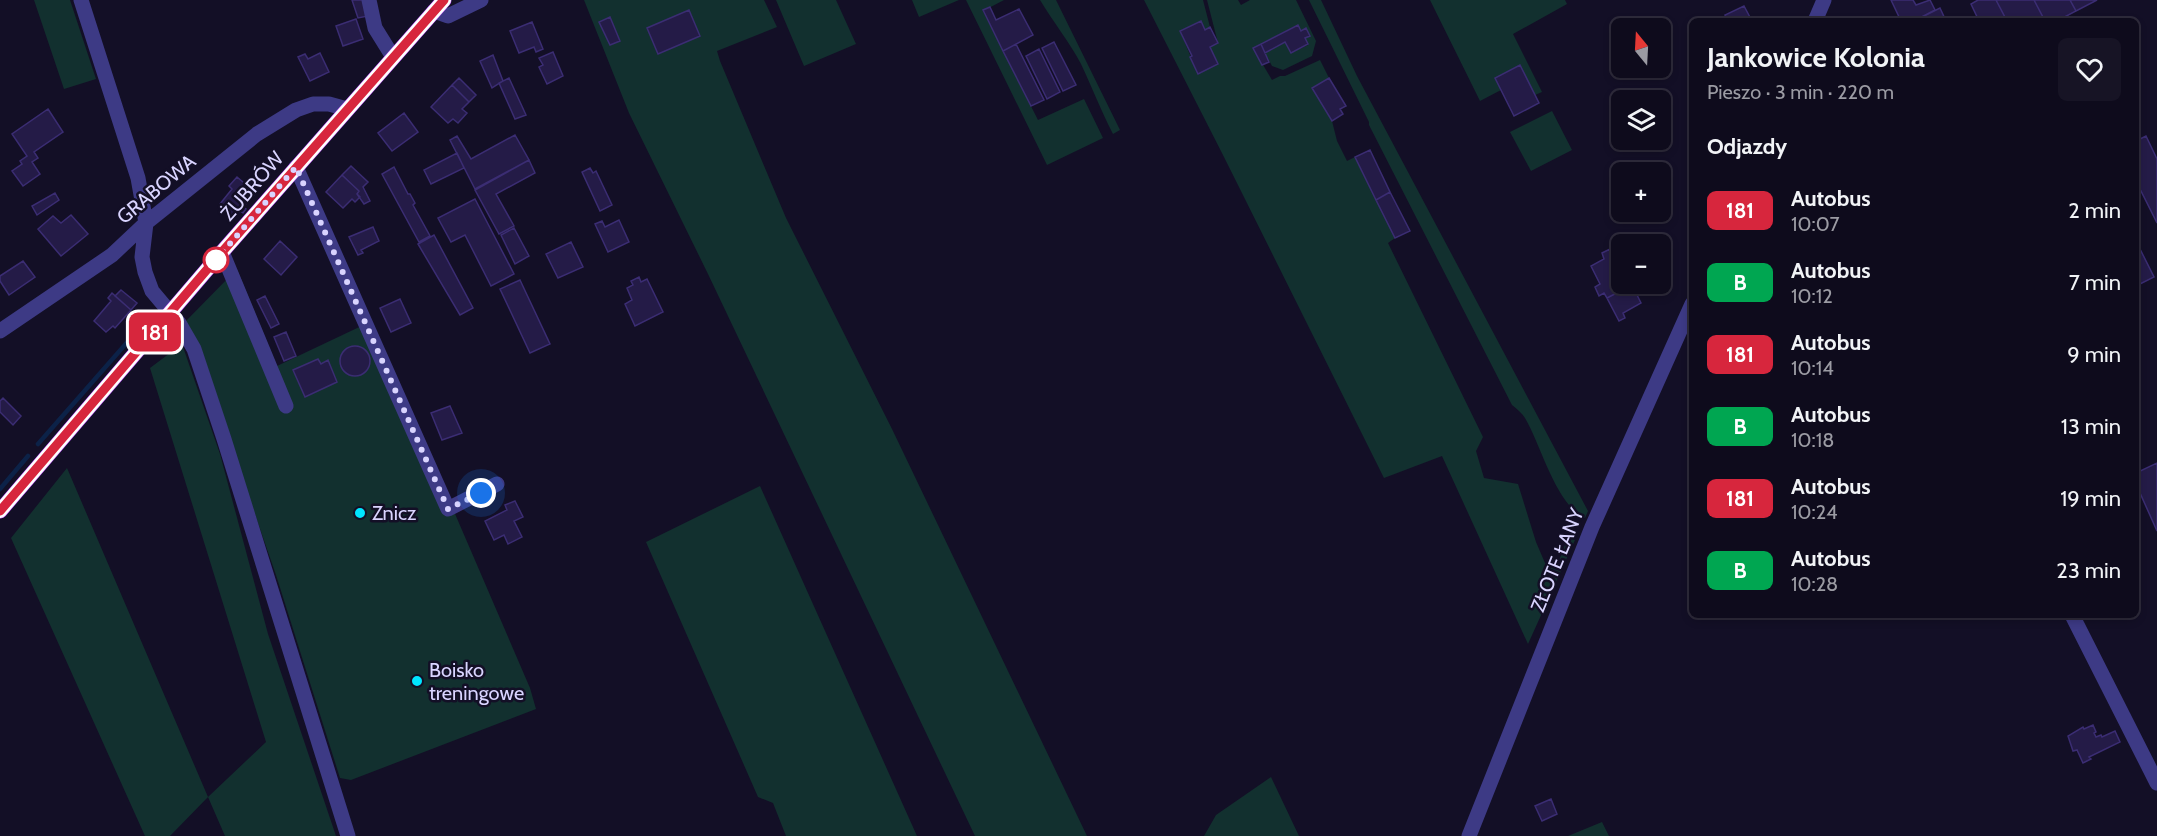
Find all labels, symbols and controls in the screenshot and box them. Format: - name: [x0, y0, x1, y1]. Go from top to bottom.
- north arrow: [1611, 18, 1671, 78]
- map controls: [1611, 18, 1671, 294]
- button: heart: [2058, 38, 2121, 101]
- text: Jankowice Kolonia: [1707, 40, 1925, 74]
- text: Pieszo · 3 min · 220 m: [1707, 80, 1894, 104]
- button: layers: [1611, 90, 1671, 150]
- text: Odjazdy: [1707, 133, 1787, 160]
- street label: ŻUBRÓW: [216, 147, 289, 225]
- street label: GRABOWA: [112, 149, 201, 229]
- button: +: [1611, 162, 1671, 222]
- text: Autobus: [1791, 185, 1871, 212]
- text: 2 min: [2068, 197, 2121, 224]
- text: 181: [1726, 198, 1754, 223]
- text: 10:07: [1791, 212, 1839, 236]
- button: −: [1611, 234, 1671, 294]
- unlabelled marker: [203, 247, 229, 273]
- text: Autobus: [1791, 257, 1871, 284]
- text: 7 min: [2069, 269, 2121, 296]
- text: B: [1733, 270, 1747, 295]
- text: 10:12: [1791, 284, 1833, 308]
- line badge: 181: [120, 312, 189, 352]
- text: 181: [141, 320, 169, 345]
- text: Autobus: [1791, 329, 1871, 356]
- text: 9 min: [2067, 341, 2121, 368]
- text: 181: [1726, 342, 1754, 367]
- text: 10:14: [1791, 356, 1834, 380]
- text: Autobus: [1791, 401, 1871, 428]
- text: 13 min: [2061, 413, 2121, 440]
- text: B: [1733, 414, 1747, 439]
- text: 10:18: [1791, 428, 1834, 452]
- text: Autobus: [1791, 473, 1871, 500]
- your location: [466, 478, 496, 508]
- text: 19 min: [2060, 485, 2121, 512]
- text: 181: [1726, 486, 1754, 511]
- text: 10:24: [1791, 500, 1838, 524]
- place label: Znicz: [372, 501, 416, 525]
- street label: ZŁOTE ŁANY: [1525, 504, 1589, 615]
- marker: Znicz: [353, 506, 367, 520]
- text: Autobus: [1791, 545, 1871, 572]
- text: 23 min: [2056, 557, 2121, 584]
- text: B: [1733, 558, 1747, 583]
- text: 10:28: [1791, 572, 1838, 596]
- place label: Boisko treningowe: [429, 658, 524, 705]
- marker: Boisko treningowe: [410, 674, 424, 688]

